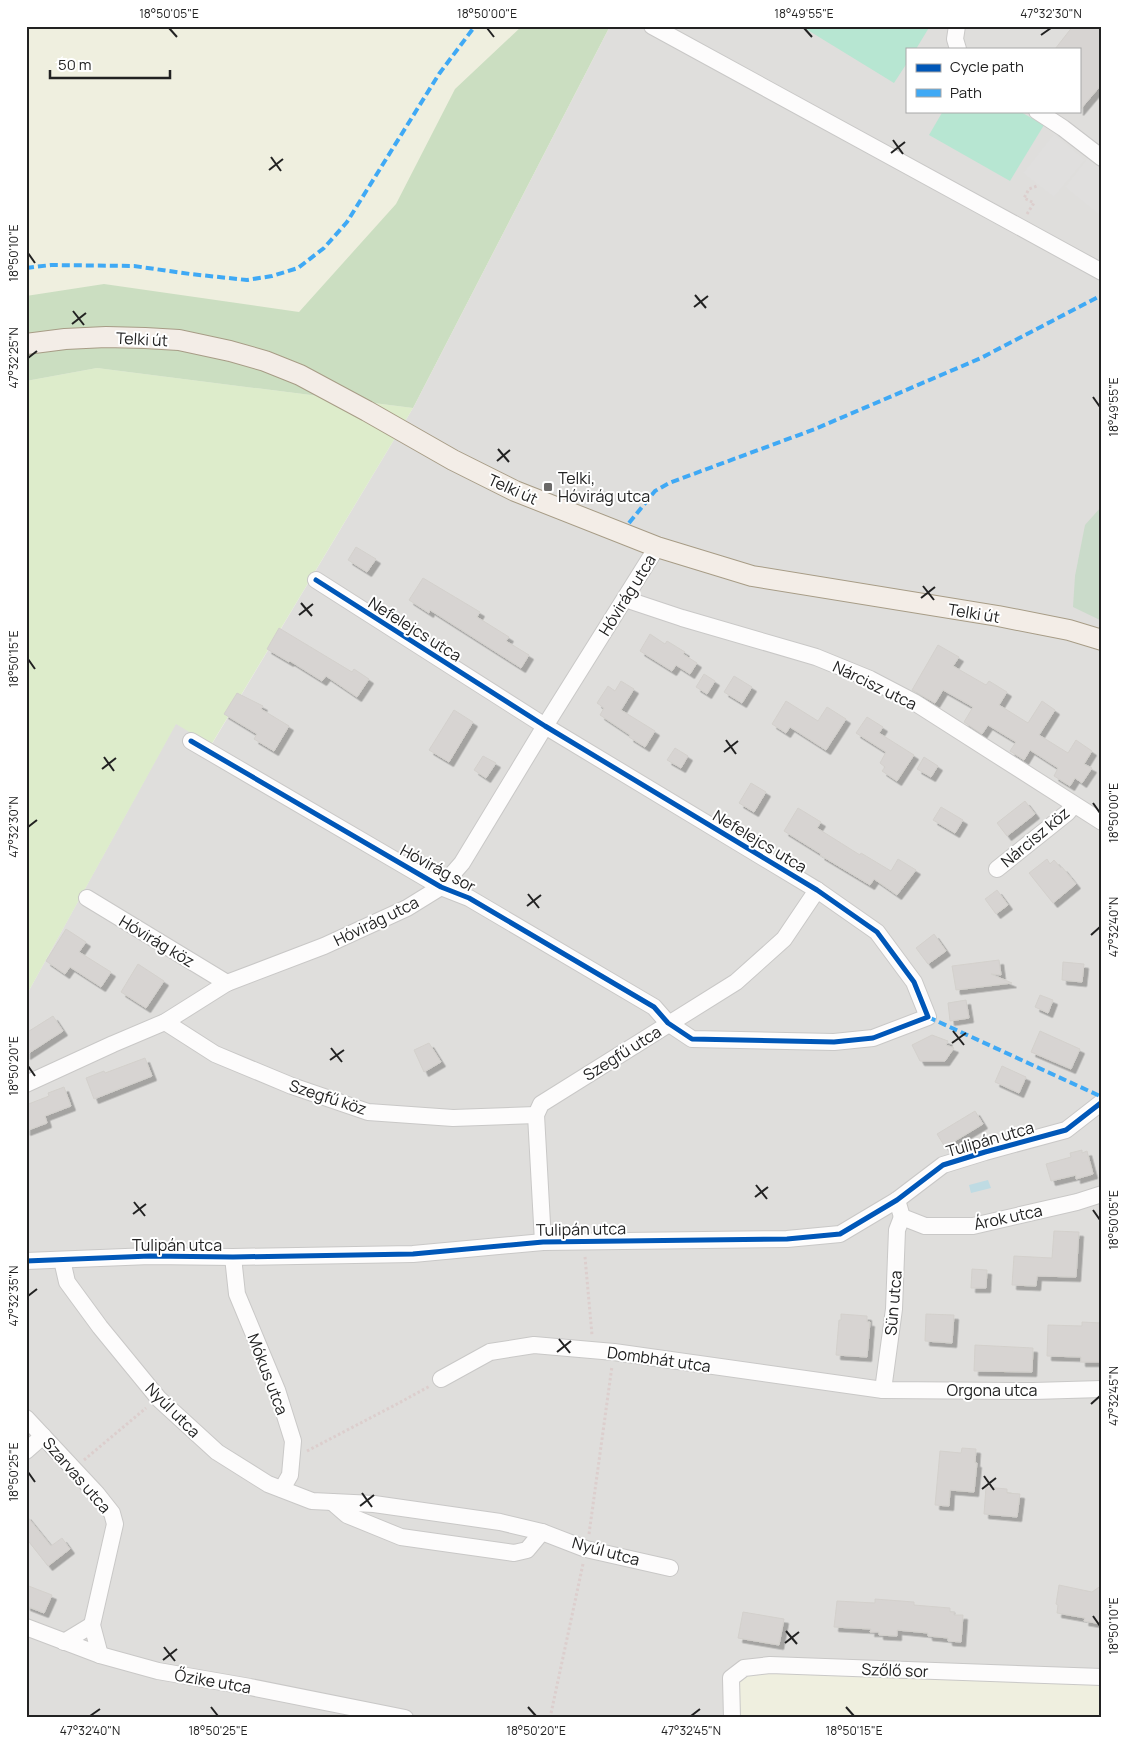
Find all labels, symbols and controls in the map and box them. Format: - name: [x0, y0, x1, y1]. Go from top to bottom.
- text: 18°50'05"E: [139, 5, 199, 22]
- text: 18°50'00"E: [457, 5, 517, 22]
- text: 18°49'55"E: [774, 5, 834, 22]
- text: 47°32'30"N: [1020, 5, 1082, 22]
- scale bar: [50, 48, 170, 80]
- legend: [906, 48, 1080, 112]
- text: 50 m: [58, 54, 92, 75]
- text: Cycle path: [950, 56, 1024, 77]
- text: Path: [950, 82, 982, 103]
- text: 18°50'10"E: [5, 224, 22, 282]
- text: 47°32'25"N: [5, 327, 22, 389]
- street label: Telki út: [115, 327, 169, 351]
- text: 18°49'55"E: [1105, 377, 1122, 437]
- place label: Telki, Hóvirág utca: [558, 467, 650, 507]
- street label: Telki út: [485, 468, 541, 510]
- marker: Telki, Hóvirág utca: [542, 481, 554, 493]
- street label: Hóvirág utca: [593, 550, 661, 640]
- street label: Nefelejcs utca: [364, 592, 466, 666]
- street label: Telki út: [947, 598, 1001, 628]
- text: 18°50'15"E: [5, 630, 22, 688]
- street label: Nárcisz utca: [829, 655, 921, 715]
- text: 18°50'00"E: [1105, 783, 1122, 843]
- text: 47°32'30"N: [5, 796, 22, 858]
- street label: Nárcisz köz: [996, 802, 1074, 872]
- street label: Nefelejcs utca: [709, 804, 811, 878]
- street label: Hóvirág sor: [396, 839, 480, 897]
- street label: Hóvirág utca: [330, 891, 422, 951]
- text: 47°32'40"N: [1105, 897, 1122, 957]
- street label: Hóvirág köz: [115, 910, 199, 972]
- street label: Szegfű utca: [579, 1020, 665, 1086]
- text: 18°50'20"E: [5, 1036, 22, 1096]
- street label: Szegfű köz: [286, 1074, 370, 1120]
- street label: Tulipán utca: [944, 1116, 1036, 1162]
- text: 18°50'05"E: [1105, 1190, 1122, 1250]
- street label: Árok utca: [972, 1199, 1044, 1235]
- street label: Tulipán utca: [536, 1217, 626, 1241]
- street label: Tulipán utca: [132, 1234, 222, 1256]
- text: 47°32'35"N: [5, 1265, 22, 1327]
- street label: Sün utca: [879, 1269, 907, 1337]
- street label: Mókus utca: [242, 1330, 294, 1418]
- street label: Dombhát utca: [606, 1341, 712, 1377]
- text: 47°32'45"N: [1105, 1366, 1122, 1426]
- street label: Nyúl utca: [141, 1378, 205, 1442]
- street label: Orgona utca: [947, 1379, 1037, 1401]
- street label: Szarvas utca: [38, 1432, 116, 1518]
- text: 18°50'25"E: [5, 1442, 22, 1502]
- street label: Nyúl utca: [570, 1531, 642, 1571]
- text: 18°50'10"E: [1105, 1597, 1122, 1655]
- street label: Szőlő sor: [861, 1658, 929, 1682]
- street label: Őzike utca: [173, 1663, 253, 1699]
- text: 47°32'40"N: [60, 1722, 120, 1739]
- text: 18°50'25"E: [188, 1722, 248, 1739]
- text: 18°50'20"E: [506, 1722, 566, 1739]
- text: 47°32'45"N: [661, 1722, 721, 1739]
- text: 18°50'15"E: [825, 1722, 883, 1739]

